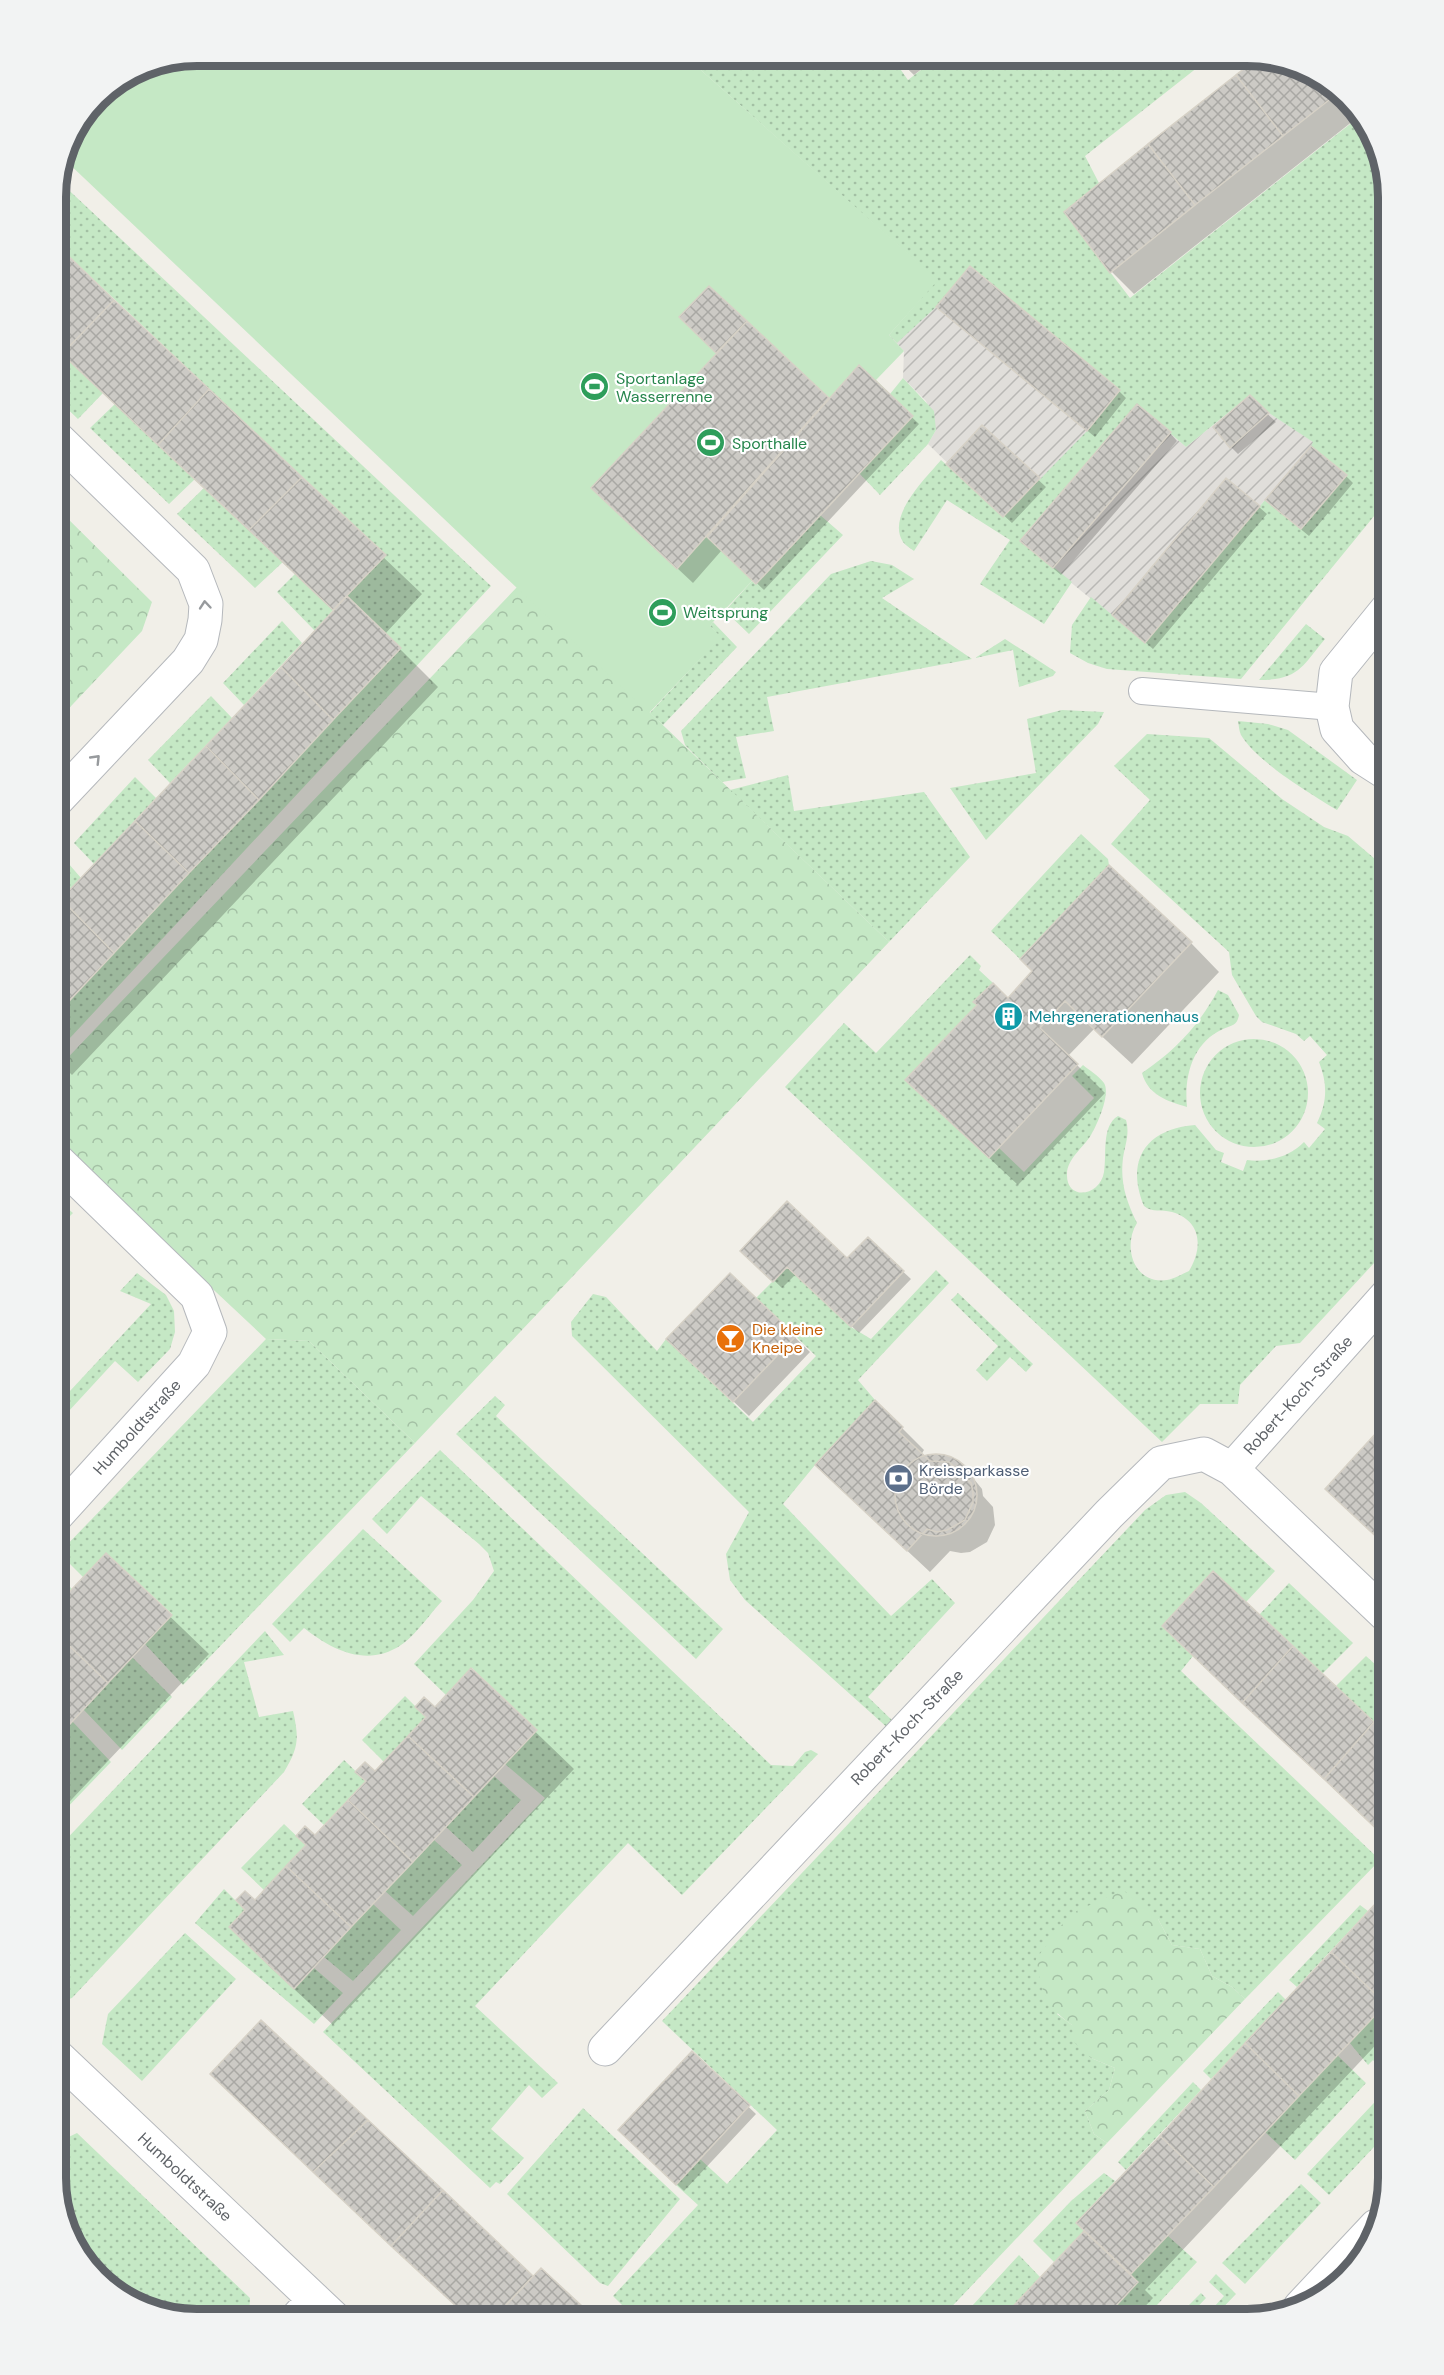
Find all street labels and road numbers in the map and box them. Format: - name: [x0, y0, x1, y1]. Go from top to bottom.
- street label: Robert-Koch-Straße: [1239, 1331, 1357, 1459]
- street label: Humboldtstraße: [88, 1375, 186, 1479]
- street label: Robert-Koch-Straße: [846, 1665, 968, 1789]
- street label: Humboldtstraße: [133, 2128, 237, 2226]

